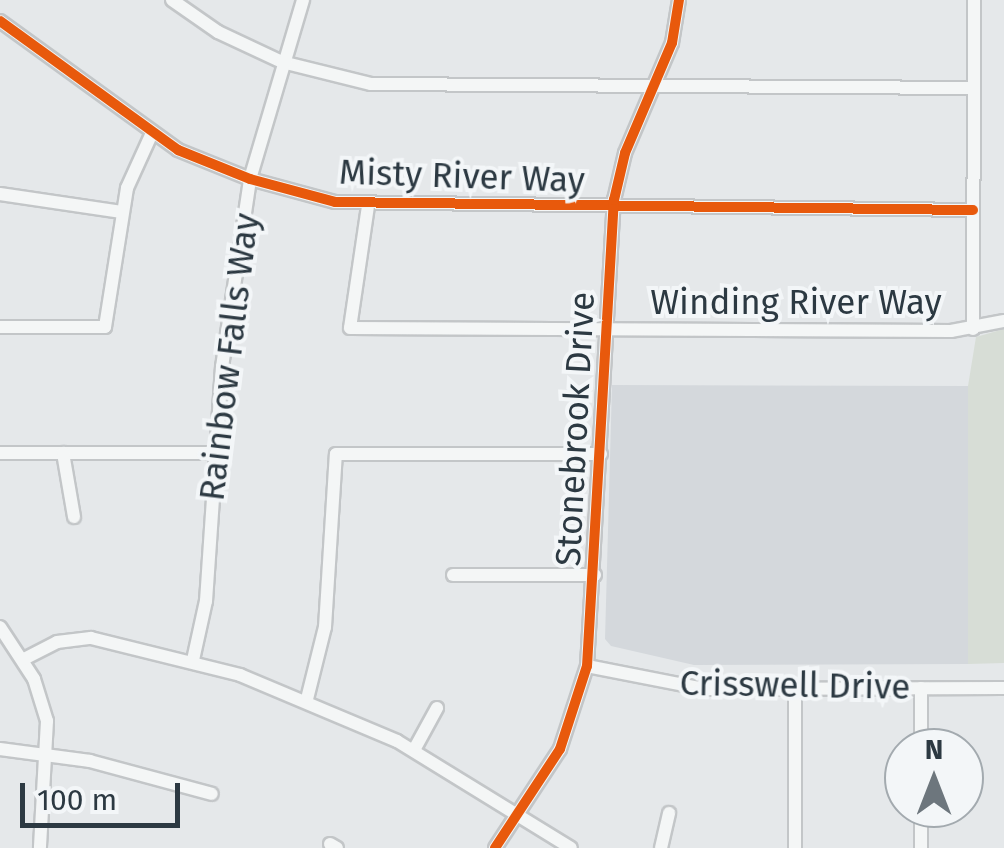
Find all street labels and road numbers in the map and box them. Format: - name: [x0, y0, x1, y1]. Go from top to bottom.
- street label: Misty River Way: [338, 151, 586, 201]
- street label: Rainbow Falls Way: [191, 211, 267, 503]
- street label: Winding River Way: [650, 281, 942, 323]
- street label: Stonebrook Drive: [547, 291, 603, 567]
- street label: Crisswell Drive: [679, 662, 911, 708]

